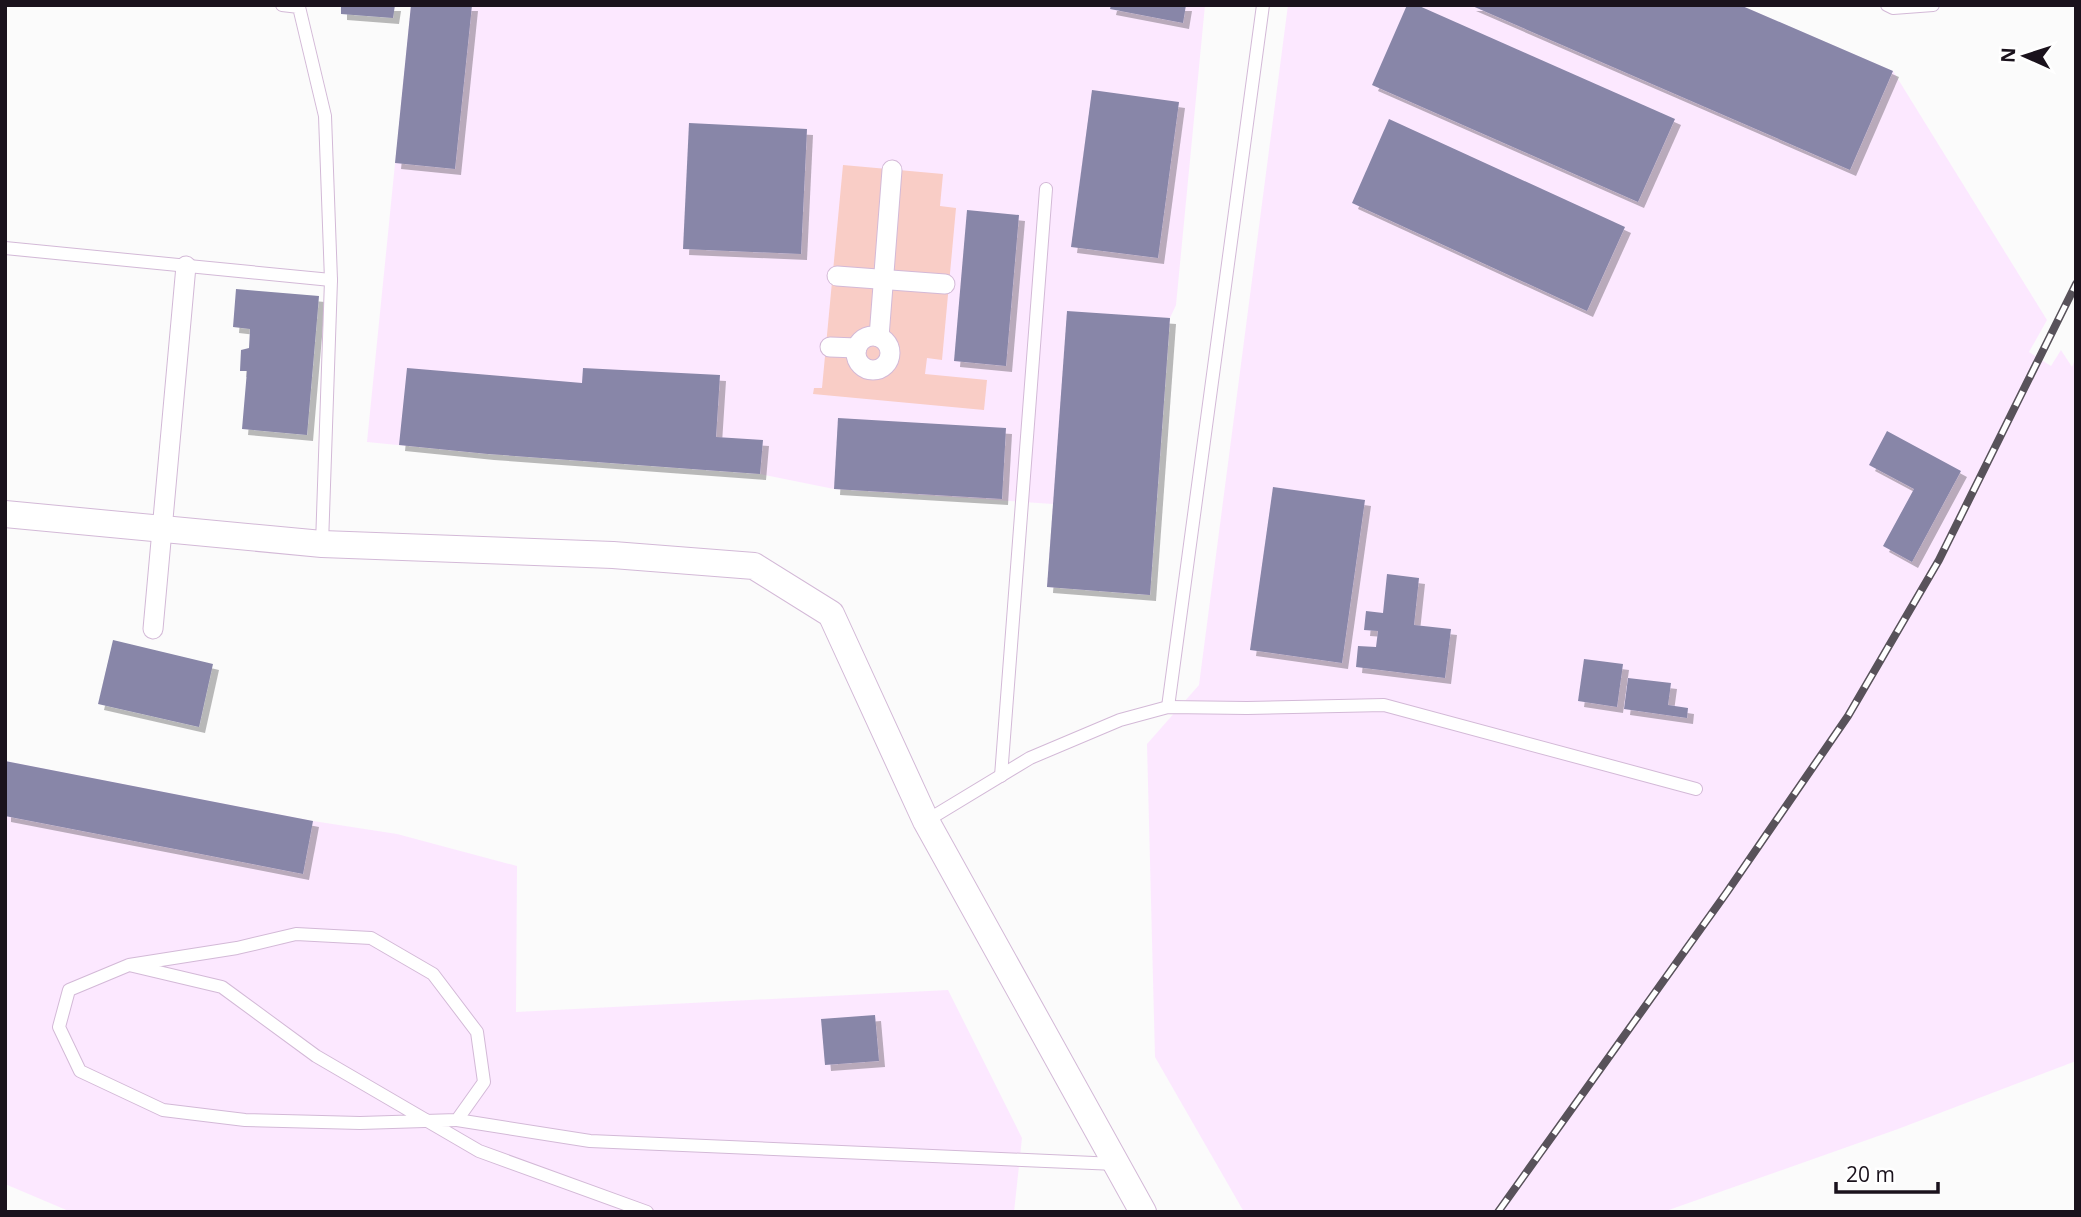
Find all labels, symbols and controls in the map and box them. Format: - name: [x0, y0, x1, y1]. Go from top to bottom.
- north arrow: [1990, 21, 2060, 91]
- text: N: [1995, 47, 2021, 64]
- scale bar: [1836, 1150, 1938, 1194]
- text: 20 m: [1846, 1160, 1895, 1188]

